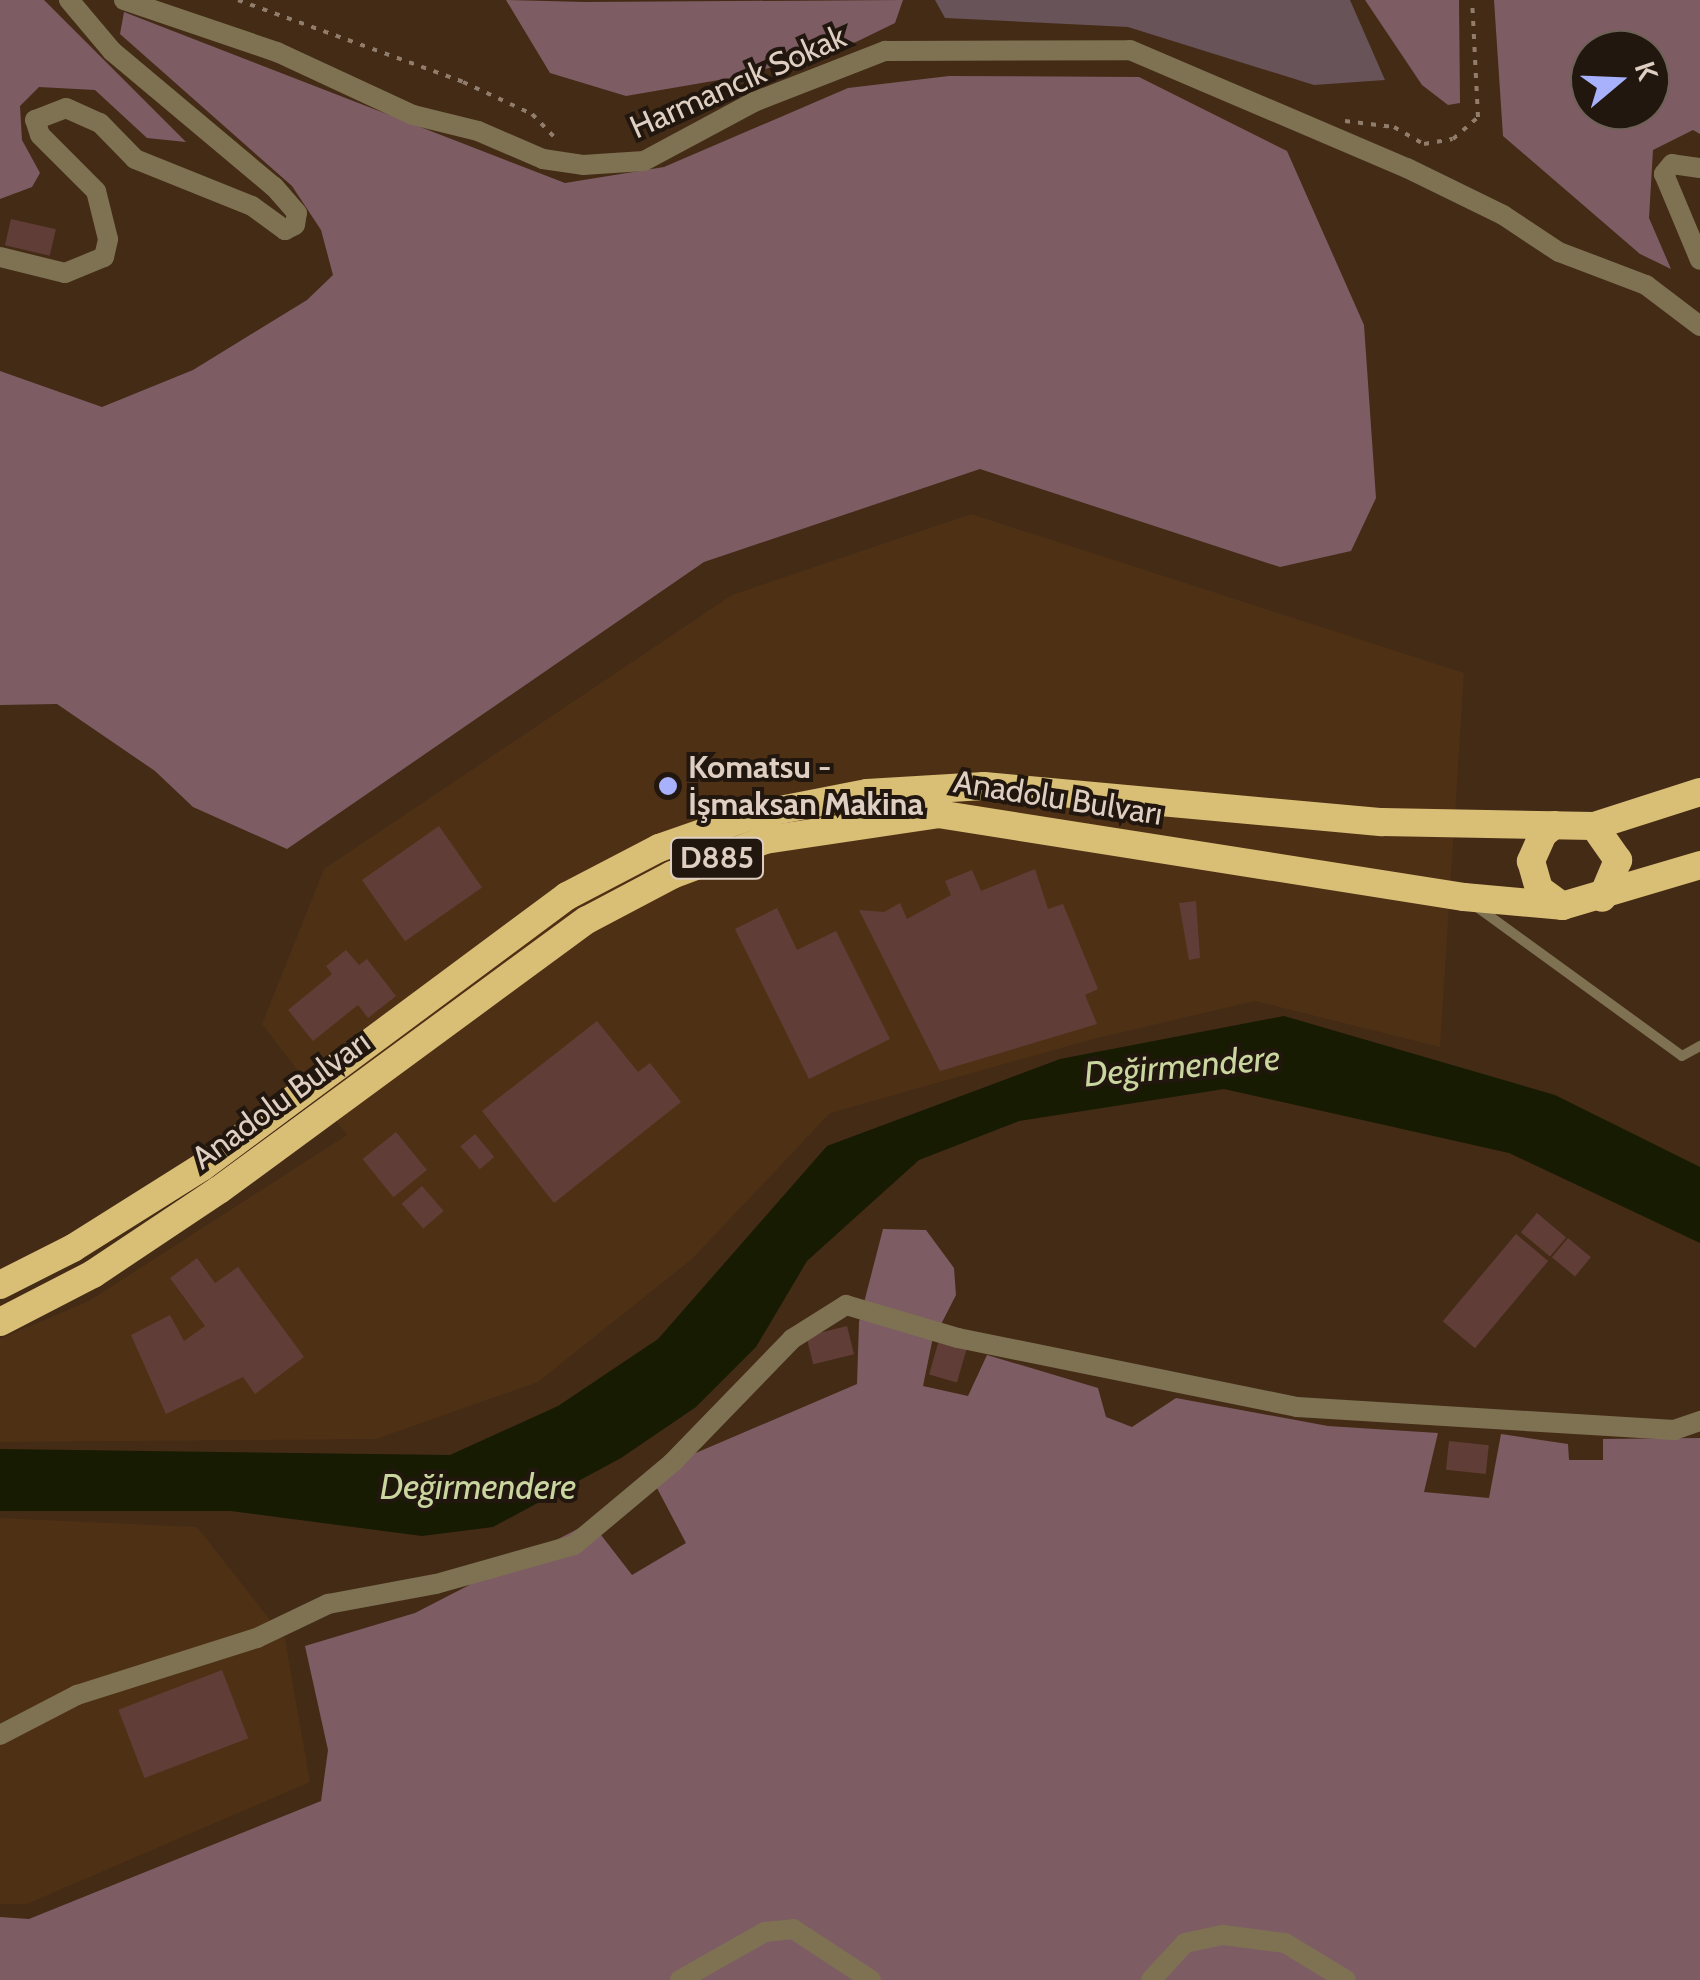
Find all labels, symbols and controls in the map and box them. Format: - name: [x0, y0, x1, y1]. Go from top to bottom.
- street label: Harmancık Sokak: [624, 17, 852, 147]
- north arrow: [1570, 30, 1670, 130]
- text: K: [1628, 57, 1665, 85]
- place label: Komatsu - İşmaksan Makina: [688, 749, 923, 824]
- street label: Anadolu Bulvarı: [951, 763, 1165, 833]
- marker: Komatsu - İşmaksan Makina: [657, 775, 679, 797]
- road number: D885: [670, 833, 764, 883]
- street label: Anadolu Bulvarı: [184, 1023, 378, 1177]
- water label: Değirmendere: [1082, 1037, 1282, 1095]
- water label: Değirmendere: [380, 1466, 576, 1508]

